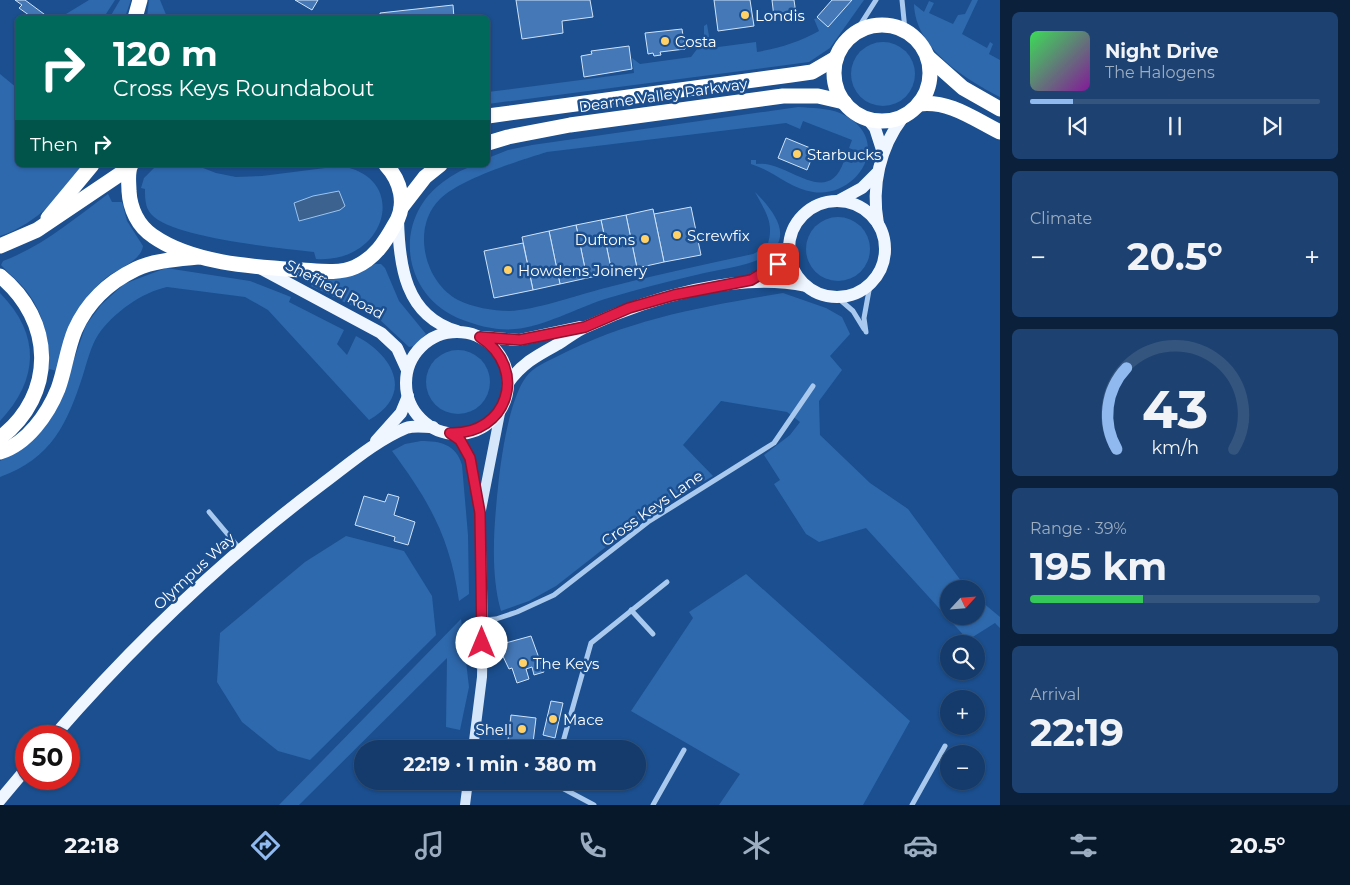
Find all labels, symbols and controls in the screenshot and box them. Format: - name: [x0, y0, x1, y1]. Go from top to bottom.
- place label: Londis: [755, 6, 805, 25]
- marker: Londis: [739, 9, 751, 21]
- text: 120 m: [113, 32, 218, 75]
- place label: Costa: [675, 32, 717, 51]
- icon: right: [30, 35, 95, 100]
- marker: Costa: [659, 35, 671, 47]
- text: Night Drive: [1105, 40, 1219, 63]
- text: The Halogens: [1105, 63, 1215, 82]
- street label: Dearne Valley Parkway: [577, 74, 749, 116]
- text: Cross Keys Roundabout: [113, 75, 374, 102]
- icon: previous: [1064, 112, 1092, 140]
- icon: pause: [1161, 112, 1189, 140]
- icon: next: [1258, 112, 1286, 140]
- icon: right: [88, 130, 116, 158]
- text: Then: [30, 133, 78, 156]
- place label: Starbucks: [807, 145, 881, 164]
- marker: Starbucks: [791, 148, 803, 160]
- text: Climate: [1030, 209, 1092, 228]
- place label: Screwfix: [687, 226, 750, 245]
- marker: Screwfix: [671, 229, 683, 241]
- place label: Duftons: [575, 230, 635, 249]
- marker: Duftons: [639, 233, 651, 245]
- text: 20.5°: [1127, 233, 1223, 280]
- text: −: [1030, 240, 1046, 274]
- text: +: [1304, 240, 1320, 274]
- pin: [757, 243, 799, 285]
- icon: arrive: [764, 250, 792, 278]
- street label: Sheffield Road: [282, 255, 388, 323]
- place label: Howdens Joinery: [518, 261, 648, 280]
- marker: Howdens Joinery: [502, 264, 514, 276]
- text: 43: [1142, 378, 1208, 441]
- text: km/h: [1151, 437, 1199, 458]
- street label: Cross Keys Lane: [597, 466, 707, 550]
- text: Range · 39%: [1030, 519, 1127, 538]
- street label: Olympus Way: [149, 528, 239, 614]
- text: 195 km: [1030, 543, 1167, 590]
- north arrow: [940, 580, 985, 625]
- map controls: [940, 580, 985, 790]
- position arrow: [455, 616, 507, 668]
- button: search: [940, 635, 985, 680]
- place label: The Keys: [533, 654, 599, 673]
- marker: The Keys: [517, 657, 529, 669]
- text: Arrival: [1030, 685, 1080, 704]
- button: +: [940, 690, 985, 735]
- text: 22:19: [1030, 709, 1124, 756]
- place label: Mace: [563, 710, 604, 729]
- marker: Mace: [547, 713, 559, 725]
- place label: Shell: [476, 720, 512, 739]
- marker: Shell: [516, 723, 528, 735]
- speed limit sign: 50: [15, 725, 80, 790]
- button: −: [940, 745, 985, 790]
- text: 22:19 · 1 min · 380 m: [403, 753, 597, 776]
- icon: directions: [248, 828, 283, 863]
- icon: music: [412, 828, 447, 863]
- icon: phone: [575, 828, 610, 863]
- icon: climate: [739, 828, 774, 863]
- icon: car: [903, 828, 938, 863]
- icon: filters: [1066, 828, 1101, 863]
- text: 22:18: [64, 832, 119, 859]
- text: 20.5°: [1230, 832, 1286, 859]

